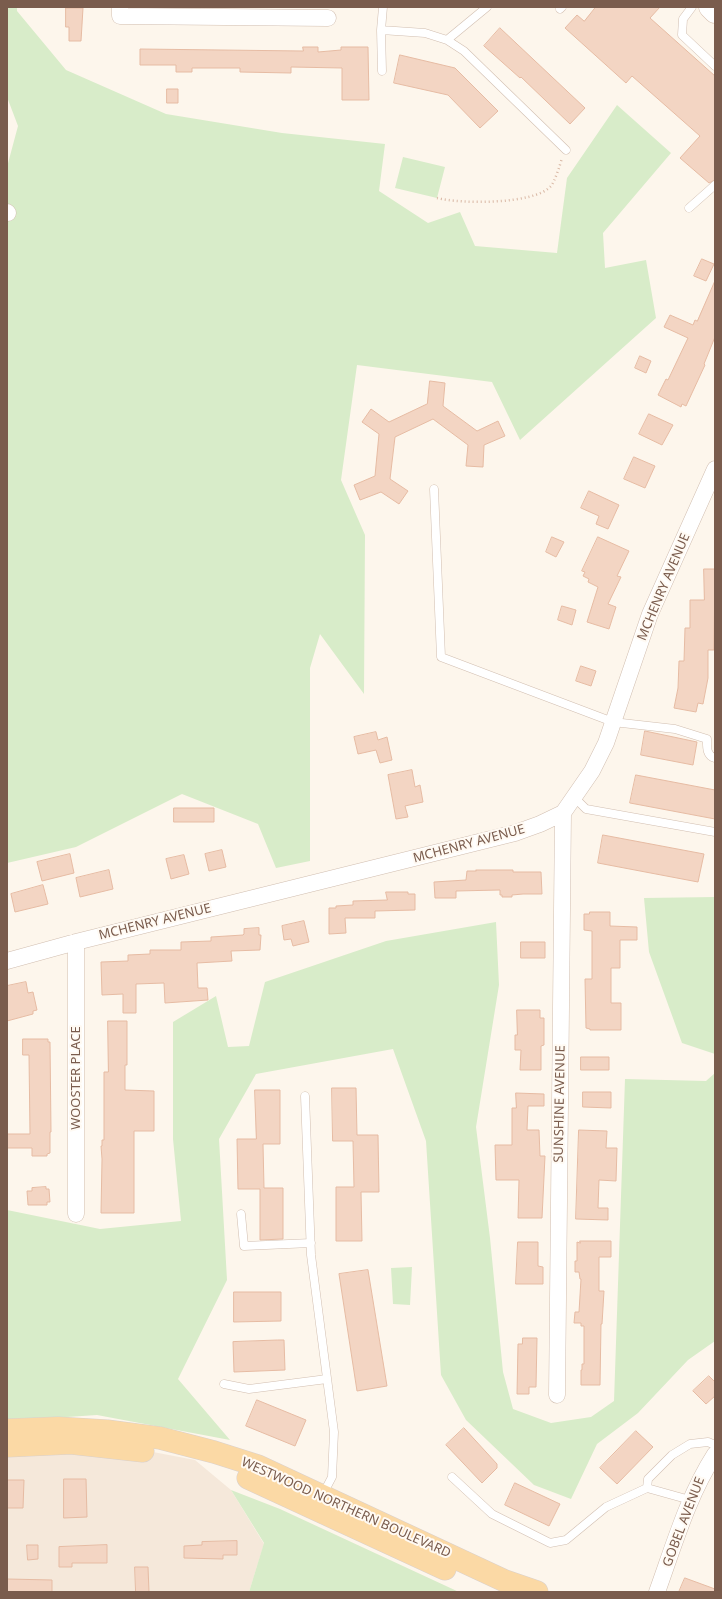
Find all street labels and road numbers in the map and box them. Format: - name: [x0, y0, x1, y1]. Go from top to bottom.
- street label: MCHENRY AVENUE: [634, 531, 694, 643]
- street label: MCHENRY AVENUE: [411, 822, 527, 866]
- street label: MCHENRY AVENUE: [97, 901, 213, 943]
- street label: WOOSTER PLACE: [68, 1026, 84, 1130]
- street label: SUNSHINE AVENUE: [551, 1045, 569, 1163]
- street label: WESTWOOD NORTHERN BOULEVARD: [239, 1455, 453, 1561]
- street label: GOBEL AVENUE: [660, 1475, 708, 1569]

